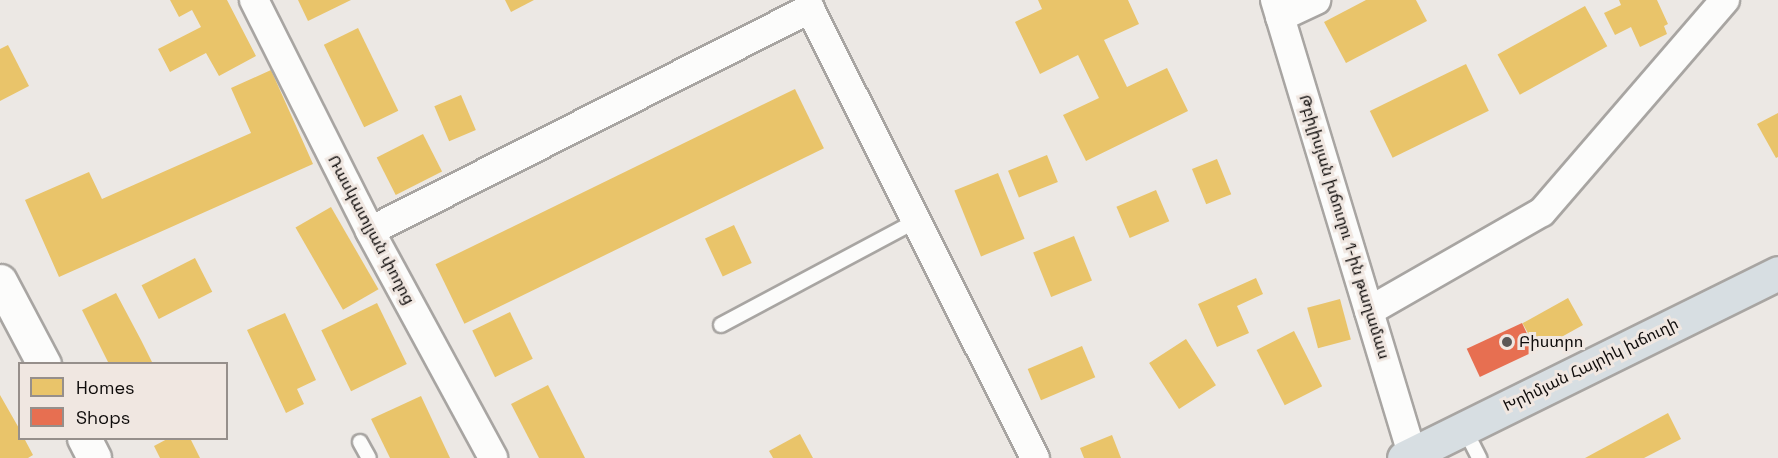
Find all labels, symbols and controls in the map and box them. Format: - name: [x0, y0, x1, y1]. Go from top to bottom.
- street label: Թբիլիսյան խճուղու 1-ին թաղամաս: [1295, 92, 1393, 362]
- street label: Ռասկատլյան փողոց: [323, 152, 419, 308]
- street label: Խրիմյան Հայրիկ խճուղի: [1500, 314, 1682, 416]
- place label: Բիստրո: [1519, 332, 1583, 352]
- marker: Բիստրո: [1500, 335, 1514, 349]
- legend: [18, 362, 228, 440]
- text: Homes: [76, 376, 135, 399]
- text: Shops: [76, 406, 130, 429]

